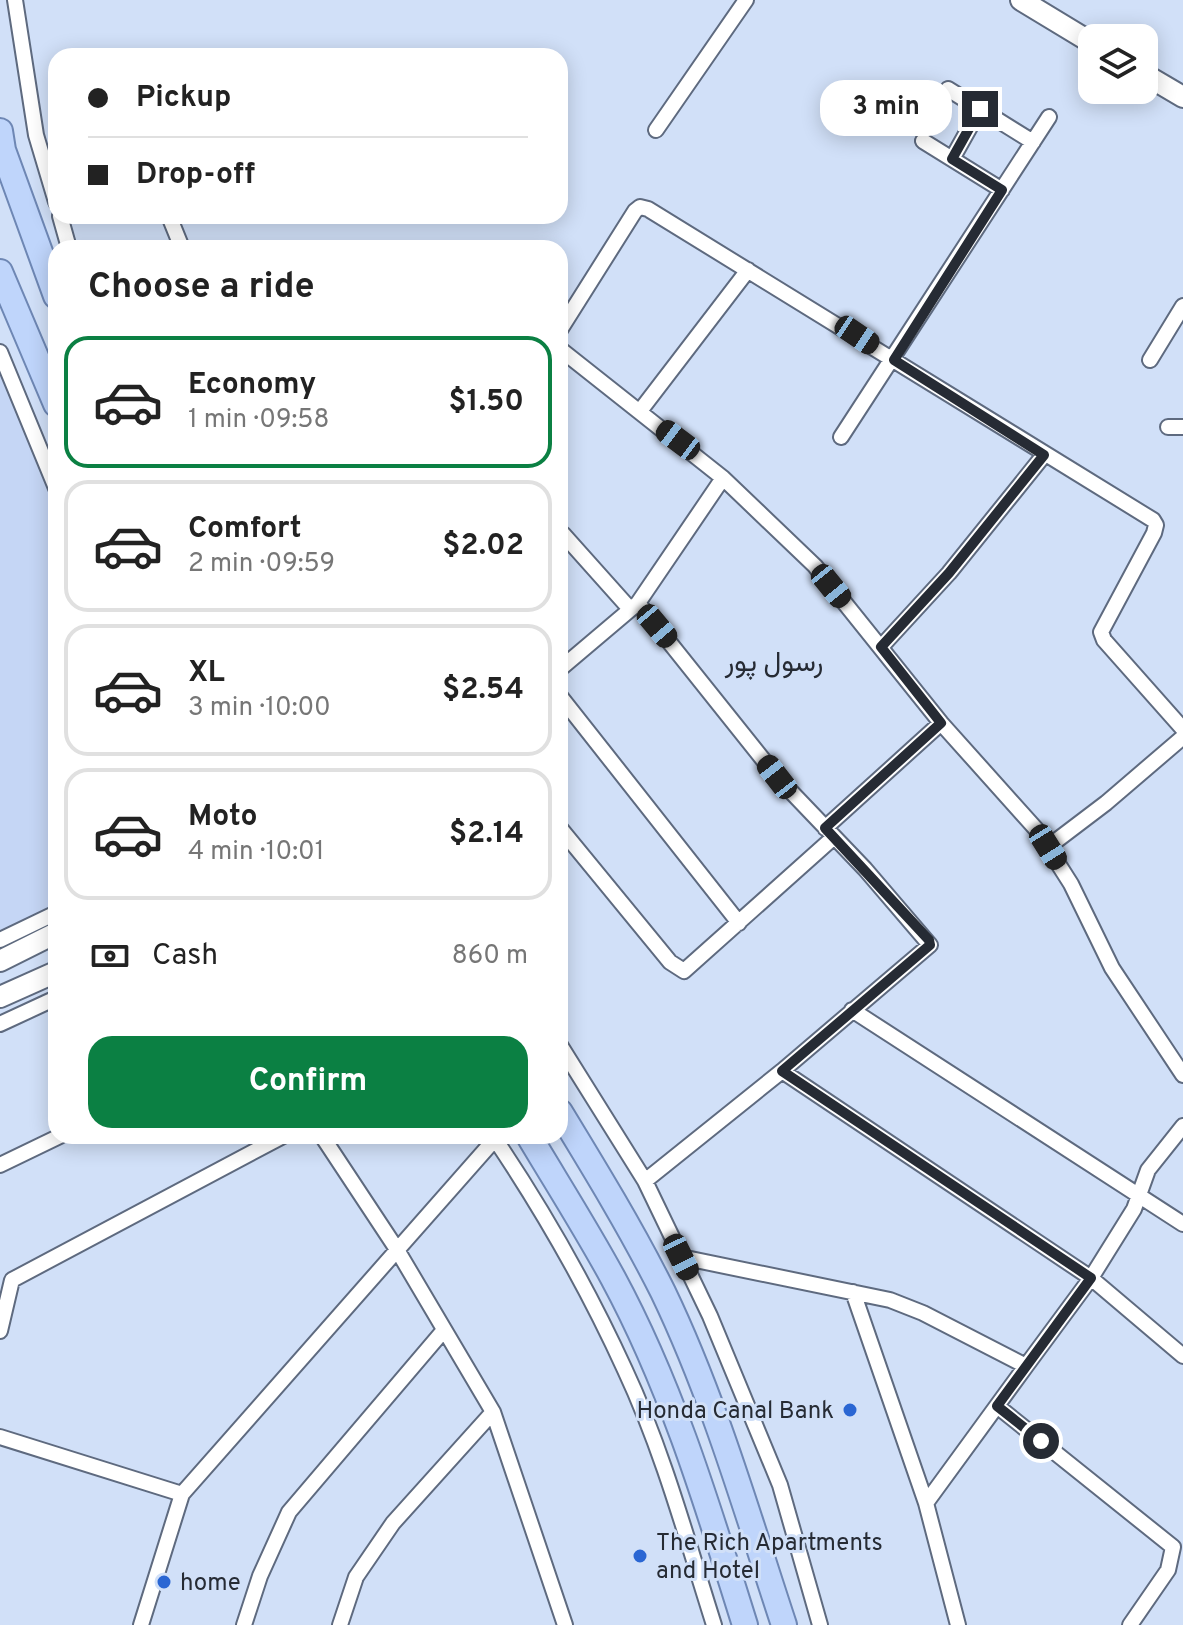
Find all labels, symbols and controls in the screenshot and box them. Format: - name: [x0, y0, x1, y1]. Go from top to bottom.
- map controls: [1078, 24, 1158, 104]
- button: layers: [1078, 24, 1158, 104]
- text: Pickup: [136, 80, 231, 117]
- callout: 3 min: [820, 81, 952, 137]
- text: 3 min: [852, 91, 920, 124]
- route end: [962, 91, 998, 127]
- text: Drop-off: [136, 157, 255, 194]
- text: Choose a ride: [88, 265, 314, 311]
- car: [830, 312, 884, 358]
- icon: car: [92, 366, 164, 438]
- text: Economy: [188, 367, 316, 404]
- text: $1.50: [448, 384, 524, 421]
- text: 1 min · 09:58: [188, 404, 329, 437]
- car: [652, 416, 704, 464]
- icon: car: [92, 510, 164, 582]
- text: Comfort: [188, 511, 301, 548]
- text: $2.02: [442, 528, 524, 565]
- text: 2 min · 09:59: [188, 548, 335, 581]
- car: [807, 560, 855, 612]
- car: [632, 600, 682, 652]
- district label: رسول پور: [724, 646, 823, 682]
- icon: car: [92, 654, 164, 726]
- text: XL: [188, 655, 225, 692]
- text: $2.54: [442, 672, 524, 709]
- text: 3 min · 10:00: [188, 692, 331, 725]
- car: [753, 751, 801, 803]
- icon: car: [92, 798, 164, 870]
- text: Moto: [188, 799, 258, 836]
- text: $2.14: [449, 816, 524, 853]
- car: [1025, 820, 1071, 874]
- text: 4 min · 10:01: [188, 836, 324, 869]
- icon: cash: [88, 934, 132, 978]
- text: Cash: [152, 938, 218, 975]
- text: 860 m: [452, 940, 528, 973]
- button: Confirm: [88, 1036, 528, 1128]
- car: [660, 1230, 702, 1284]
- place label: Honda Canal Bank: [636, 1397, 834, 1427]
- marker: Honda Canal Bank: [841, 1401, 859, 1419]
- route start: [1023, 1423, 1059, 1459]
- place label: The Rich Apartments and Hotel: [656, 1529, 883, 1587]
- marker: The Rich Apartments and Hotel: [631, 1547, 649, 1565]
- place label: home: [180, 1569, 241, 1599]
- marker: home: [155, 1573, 173, 1591]

